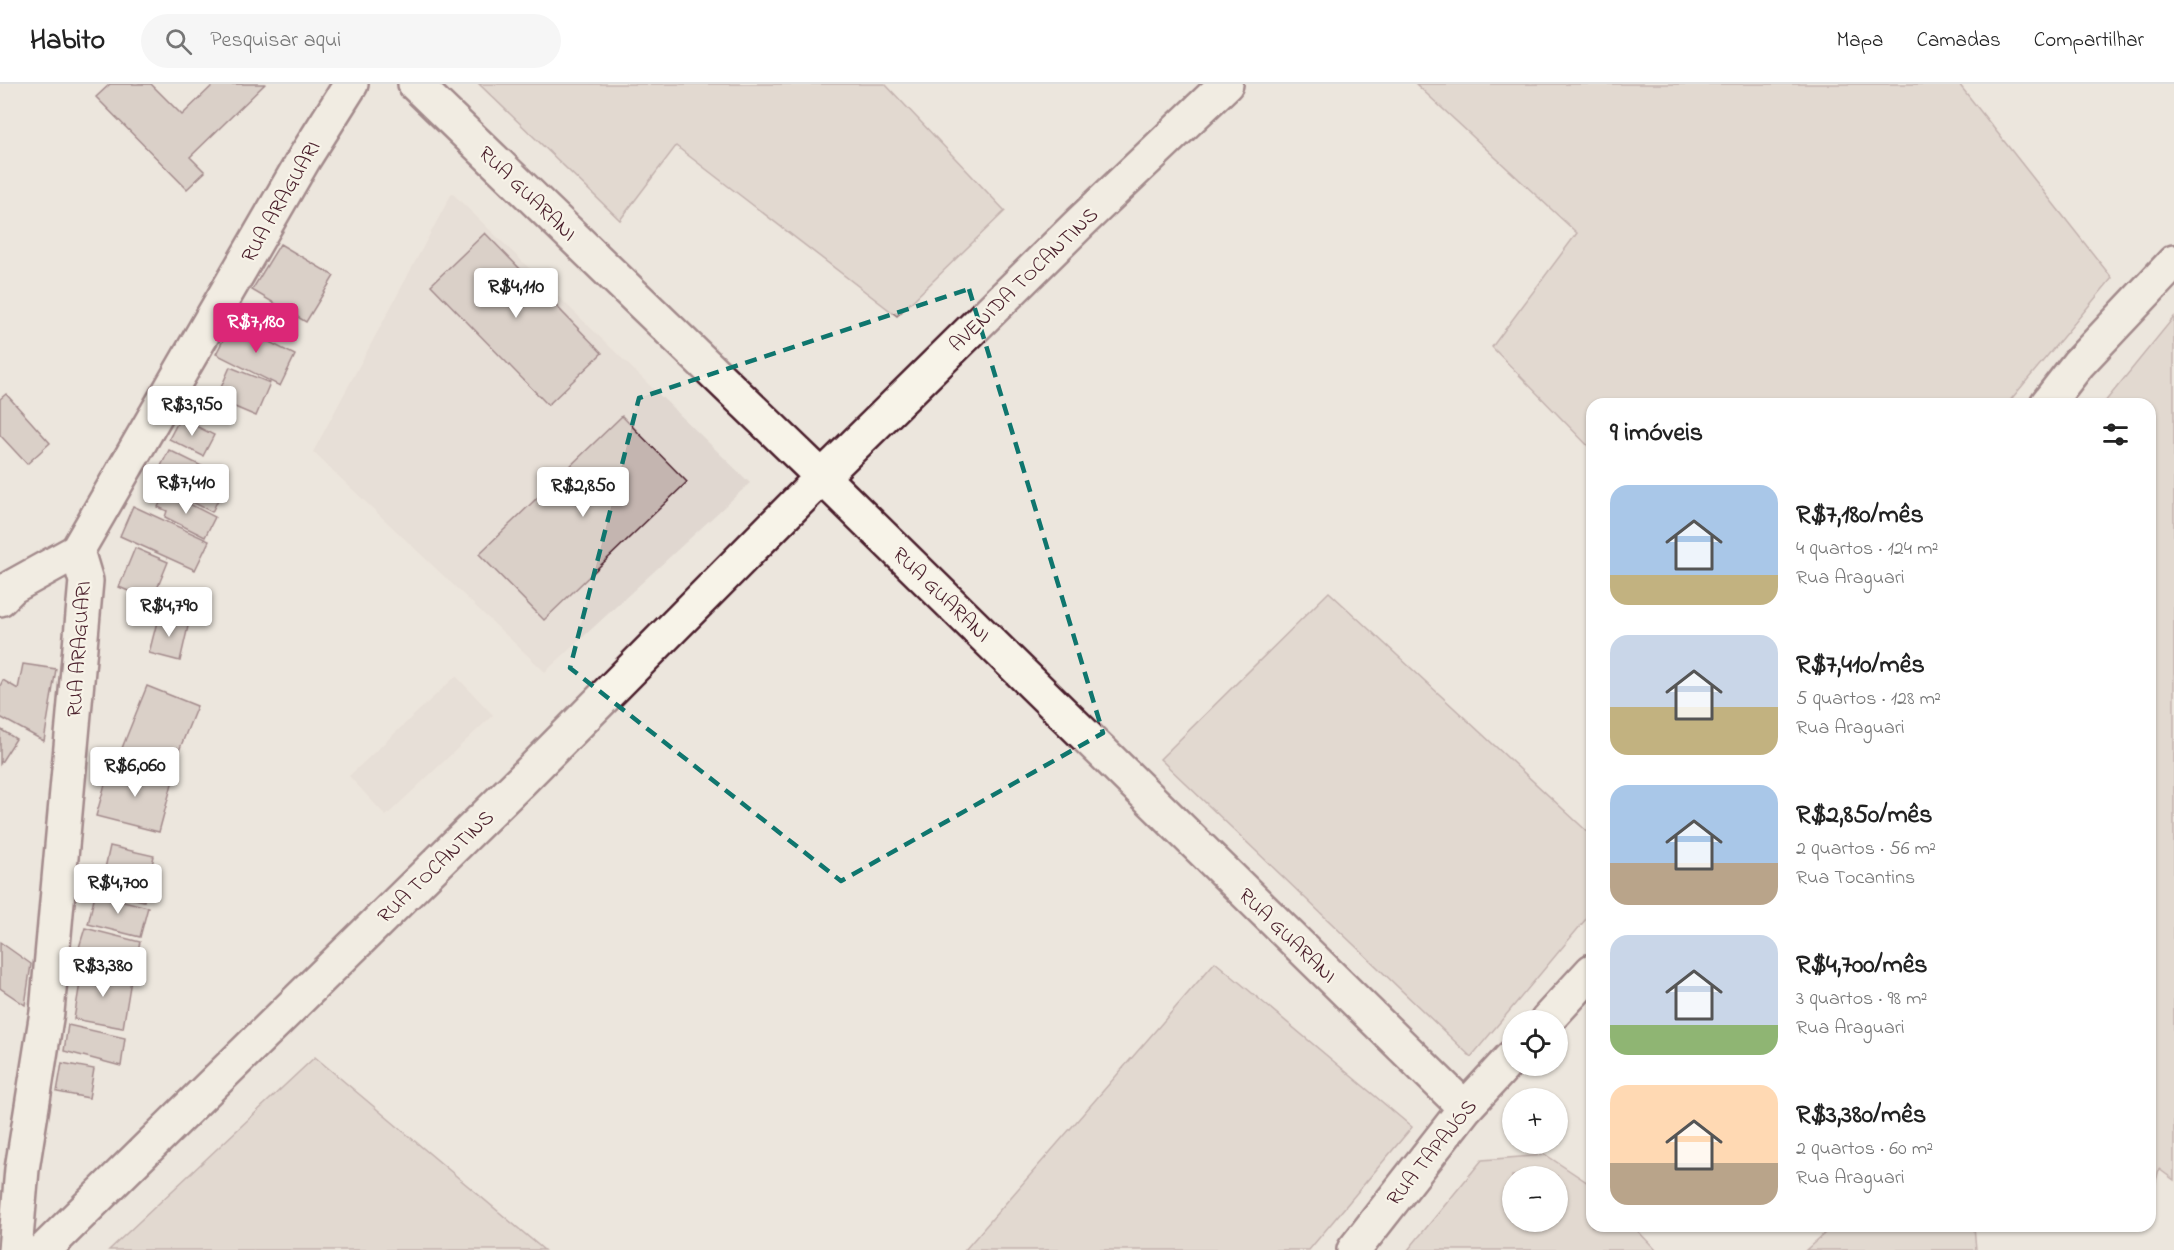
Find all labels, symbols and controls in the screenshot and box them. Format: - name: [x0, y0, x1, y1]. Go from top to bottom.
- search box: [141, 14, 561, 68]
- text: Habito: [30, 21, 105, 62]
- icon: search: [162, 25, 195, 58]
- text: Pesquisar aqui: [210, 25, 341, 57]
- text: Mapa: [1837, 26, 1883, 56]
- text: Camadas: [1916, 26, 2001, 56]
- text: Compartilhar: [2034, 26, 2144, 56]
- street label: RUA ARAGUARI: [235, 135, 329, 269]
- street label: RUA GUARANI: [471, 140, 582, 249]
- street label: AVENIDA TOCANTINS: [943, 201, 1106, 360]
- pin: R$4,110: [461, 268, 571, 319]
- text: R$4,110: [488, 273, 544, 302]
- pin: R$7,180: [201, 303, 311, 354]
- text: R$7,180: [227, 308, 285, 337]
- pin: R$3,950: [137, 386, 247, 437]
- text: R$3,950: [162, 391, 222, 420]
- text: 9 imóveis: [1610, 415, 1703, 453]
- icon: filters: [2099, 418, 2132, 451]
- pin: R$7,410: [131, 464, 241, 515]
- pin: R$2,850: [528, 467, 638, 518]
- text: R$7,410: [157, 469, 215, 498]
- text: R$2,850: [551, 472, 615, 501]
- text: R$7,180/mês: [1796, 497, 1924, 535]
- icon: home: [1658, 509, 1730, 581]
- text: 4 quartos · 124 m²: [1796, 535, 1939, 564]
- street label: RUA GUARANI: [885, 541, 996, 650]
- text: Rua Araguari: [1796, 564, 1905, 593]
- street label: RUA ARAGUARI: [60, 580, 100, 718]
- pin: R$4,790: [114, 587, 224, 638]
- text: R$4,790: [140, 592, 198, 621]
- text: R$7,410/mês: [1796, 647, 1925, 685]
- icon: home: [1658, 659, 1730, 731]
- text: 5 quartos · 128 m²: [1796, 685, 1941, 714]
- text: Rua Araguari: [1796, 714, 1905, 743]
- pin: R$6,060: [80, 747, 190, 798]
- text: R$6,060: [104, 752, 166, 781]
- text: R$2,850/mês: [1796, 797, 1932, 835]
- street label: RUA TOCANTINS: [371, 804, 502, 931]
- icon: home: [1658, 809, 1730, 881]
- text: 2 quartos · 56 m²: [1796, 835, 1936, 864]
- pin: R$4,700: [63, 864, 173, 915]
- text: Rua Tocantins: [1796, 864, 1915, 893]
- text: R$4,700: [88, 869, 148, 898]
- street label: RUA GUARANI: [1231, 882, 1342, 991]
- pin: R$3,380: [48, 947, 158, 998]
- text: R$4,700/mês: [1796, 947, 1928, 985]
- text: R$3,380: [73, 952, 133, 981]
- icon: home: [1658, 959, 1730, 1031]
- text: 3 quartos · 98 m²: [1796, 985, 1928, 1014]
- map controls: [1502, 1010, 1568, 1232]
- button: locate: [1502, 1010, 1568, 1076]
- text: Rua Araguari: [1796, 1014, 1905, 1043]
- button: +: [1502, 1088, 1568, 1154]
- street label: RUA TAPAJÓS: [1380, 1094, 1485, 1213]
- text: R$3,380/mês: [1796, 1097, 1926, 1135]
- icon: home: [1658, 1109, 1730, 1181]
- text: 2 quartos · 60 m²: [1796, 1135, 1933, 1164]
- text: Rua Araguari: [1796, 1164, 1905, 1193]
- button: −: [1502, 1166, 1568, 1232]

